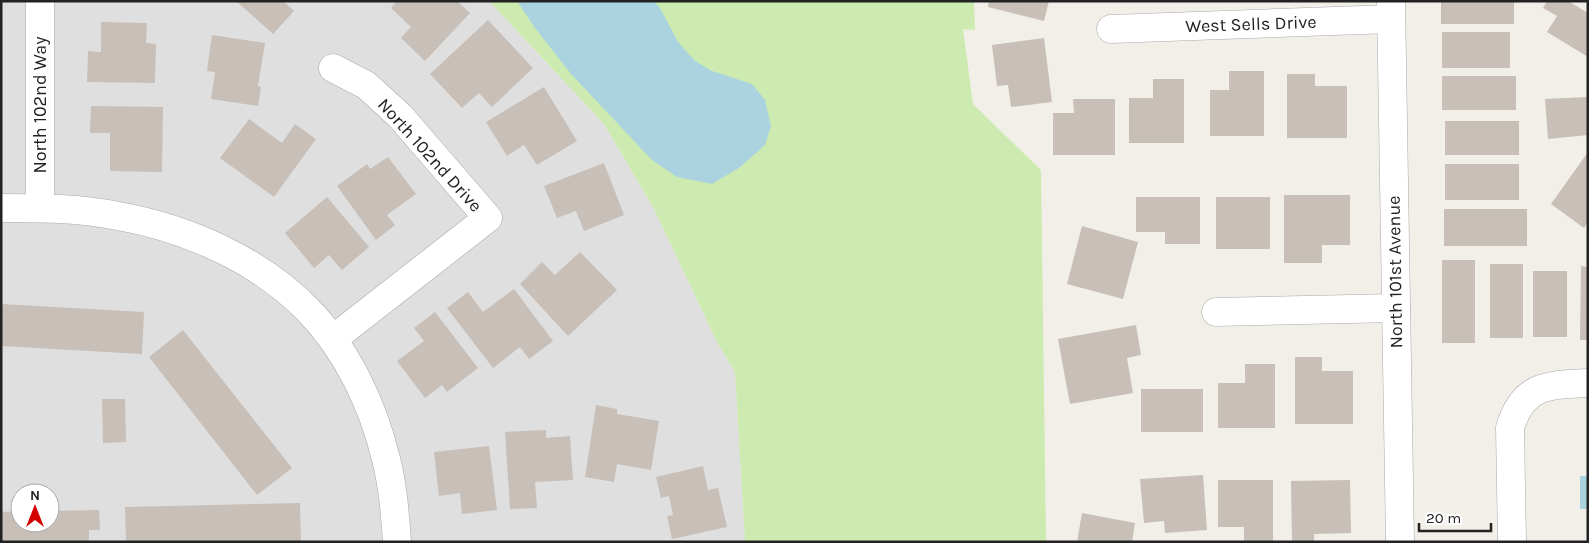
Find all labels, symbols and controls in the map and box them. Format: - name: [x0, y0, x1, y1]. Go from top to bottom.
- street label: West Sells Drive: [1185, 11, 1317, 37]
- street label: North 102nd Way: [29, 36, 51, 174]
- street label: North 102nd Drive: [373, 94, 487, 216]
- street label: North 101st Avenue: [1383, 195, 1407, 349]
- north arrow: [10, 483, 60, 533]
- text: N: [30, 487, 40, 504]
- scale bar: [1419, 500, 1492, 532]
- text: 20 m: [1426, 509, 1461, 527]

